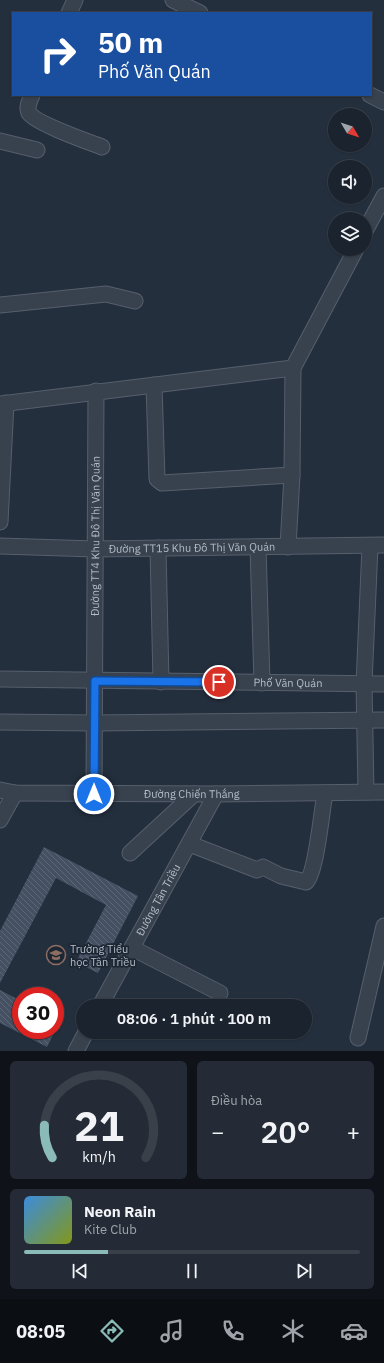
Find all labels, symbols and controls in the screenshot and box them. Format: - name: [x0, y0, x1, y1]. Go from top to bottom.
- text: 50 m: [98, 24, 163, 61]
- icon: right: [32, 28, 84, 80]
- text: Phố Văn Quán: [98, 60, 211, 83]
- north arrow: [328, 108, 372, 152]
- map controls: [328, 108, 372, 256]
- button: sound: [328, 160, 372, 204]
- button: layers: [328, 212, 372, 256]
- street label: Đường TT4 Khu Đô Thị Văn Quán: [88, 456, 103, 616]
- street label: Đường TT15 Khu Đô Thị Văn Quán: [109, 540, 275, 556]
- pin: [202, 665, 236, 699]
- icon: arrive: [208, 671, 230, 693]
- street label: Phố Văn Quán: [253, 675, 323, 690]
- position arrow: [73, 773, 115, 815]
- street label: Đường Chiến Thắng: [144, 787, 240, 801]
- street label: Đường Tân Triều: [133, 862, 183, 938]
- place label: Trường Tiểu học Tân Triều: [70, 942, 136, 969]
- school or university icon: Trường Tiểu học Tân Triều: [45, 944, 67, 966]
- speed limit sign: 30: [12, 987, 64, 1039]
- text: 08:06 · 1 phút · 100 m: [117, 1009, 271, 1028]
- text: Điều hòa: [211, 1092, 262, 1109]
- text: 21: [74, 1098, 123, 1152]
- text: 20°: [260, 1112, 311, 1151]
- text: −: [211, 1117, 224, 1146]
- text: +: [347, 1117, 360, 1146]
- text: km/h: [82, 1147, 115, 1166]
- text: Neon Rain: [84, 1202, 156, 1221]
- text: Kite Club: [84, 1221, 137, 1238]
- icon: previous: [69, 1260, 91, 1282]
- icon: pause: [181, 1260, 203, 1282]
- icon: next: [293, 1260, 315, 1282]
- icon: directions: [98, 1317, 126, 1345]
- icon: music: [158, 1317, 186, 1345]
- icon: phone: [219, 1317, 247, 1345]
- icon: climate: [279, 1317, 307, 1345]
- icon: car: [340, 1317, 368, 1345]
- text: 08:05: [16, 1320, 65, 1343]

